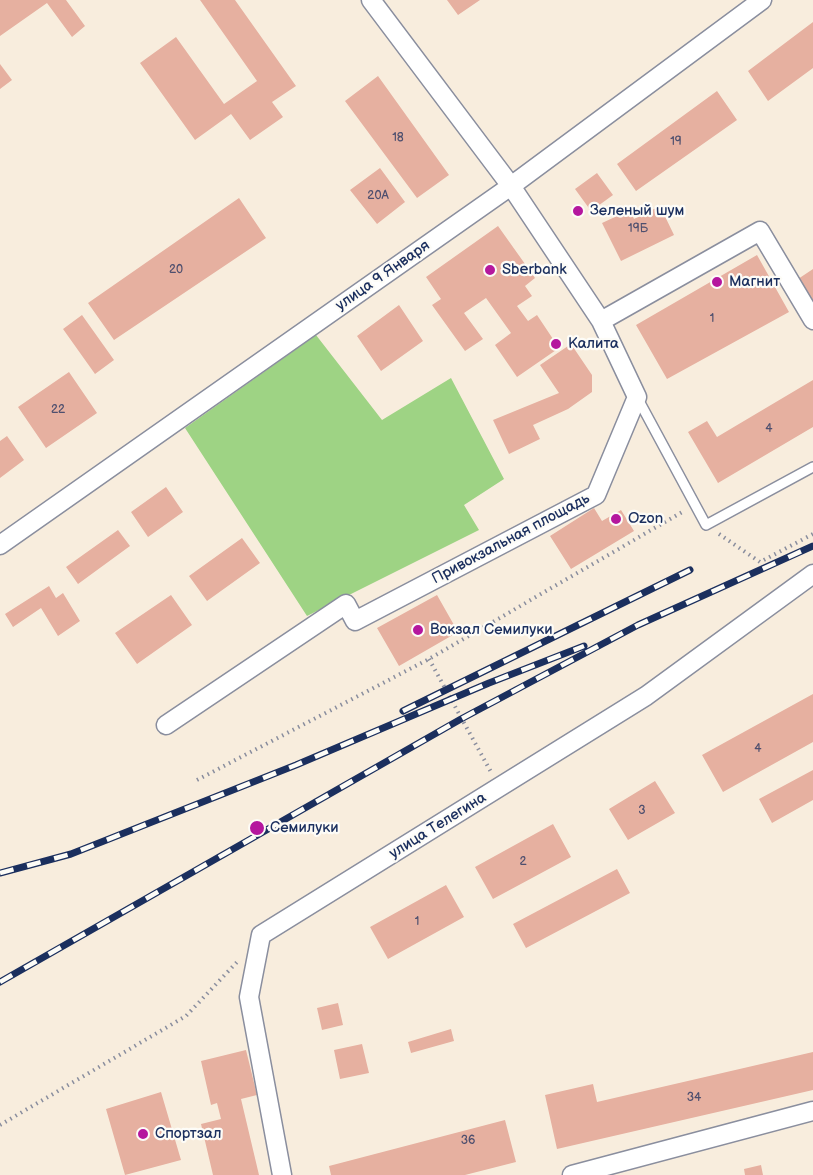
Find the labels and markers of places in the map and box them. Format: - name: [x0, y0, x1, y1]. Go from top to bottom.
- place label: Зеленый шум: [590, 202, 684, 220]
- marker: Зеленый шум: [571, 204, 585, 218]
- place label: Sberbank: [502, 261, 567, 279]
- marker: Sberbank: [483, 263, 497, 277]
- place label: Магнит: [729, 273, 780, 291]
- marker: Магнит: [710, 275, 724, 289]
- place label: Калита: [568, 335, 619, 353]
- marker: Калита: [549, 337, 563, 351]
- place label: Ozon: [628, 510, 663, 528]
- marker: Ozon: [609, 512, 623, 526]
- place label: Вокзал Семилуки: [430, 621, 553, 639]
- marker: Вокзал Семилуки: [411, 623, 425, 637]
- marker: Семилуки: [248, 819, 266, 837]
- place label: Семилуки: [270, 819, 339, 837]
- place label: Спортзал: [155, 1125, 221, 1143]
- marker: Спортзал: [136, 1127, 150, 1141]

